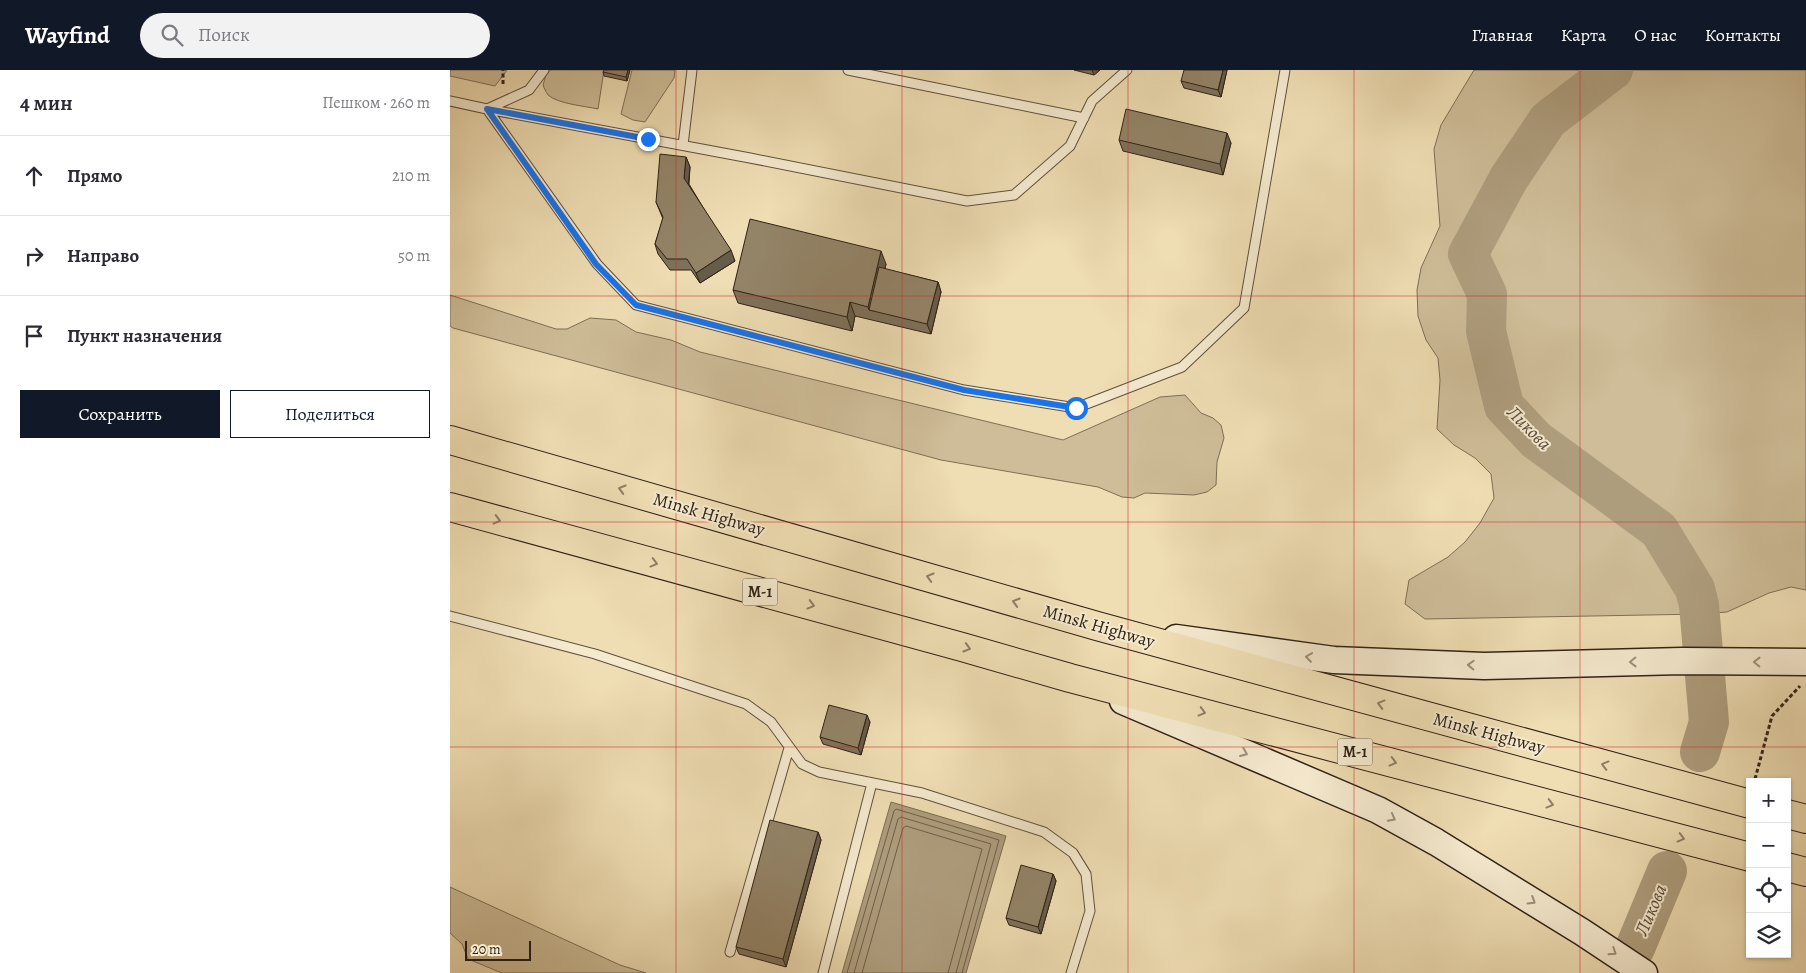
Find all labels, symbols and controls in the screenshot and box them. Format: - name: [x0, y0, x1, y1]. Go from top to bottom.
- search box: [140, 13, 490, 58]
- text: Wayfind: [25, 19, 110, 51]
- icon: search: [158, 21, 186, 49]
- text: Поиск: [198, 22, 250, 48]
- text: Главная: [1472, 23, 1533, 47]
- text: Карта: [1561, 23, 1606, 47]
- text: О нас: [1634, 23, 1677, 47]
- text: Контакты: [1705, 23, 1781, 47]
- text: 4 мин: [20, 89, 73, 117]
- text: Пешком · 260 m: [322, 92, 430, 114]
- route end: [637, 128, 660, 151]
- icon: ahead: [20, 162, 48, 190]
- text: Прямо: [67, 163, 122, 189]
- text: 210 m: [392, 165, 430, 187]
- icon: right: [20, 242, 48, 270]
- text: Направо: [67, 243, 139, 269]
- text: 50 m: [398, 245, 430, 267]
- icon: arrive: [20, 322, 48, 350]
- text: Пункт назначения: [67, 323, 222, 349]
- button: Сохранить: [20, 390, 220, 438]
- button: Поделиться: [230, 390, 430, 438]
- route start: [1065, 397, 1088, 420]
- water label: Ликова: [1500, 399, 1557, 456]
- one-way arrow: [619, 485, 627, 495]
- street label: Minsk Highway: [650, 487, 769, 542]
- one-way arrow: [493, 514, 501, 525]
- one-way arrow: [649, 557, 657, 567]
- one-way arrow: [926, 573, 935, 583]
- road number: М-1: [742, 578, 778, 606]
- one-way arrow: [1013, 598, 1021, 608]
- street label: Minsk Highway: [1040, 599, 1159, 654]
- one-way arrow: [806, 600, 814, 610]
- one-way arrow: [963, 643, 971, 653]
- one-way arrow: [1304, 652, 1313, 662]
- one-way arrow: [1629, 657, 1636, 667]
- one-way arrow: [1753, 657, 1761, 667]
- one-way arrow: [1467, 660, 1475, 671]
- one-way arrow: [1377, 699, 1386, 710]
- one-way arrow: [1198, 707, 1206, 717]
- street label: Minsk Highway: [1430, 707, 1549, 760]
- road number: М-1: [1338, 739, 1372, 766]
- one-way arrow: [1239, 746, 1248, 757]
- one-way arrow: [1389, 757, 1397, 767]
- one-way arrow: [1601, 760, 1610, 771]
- map controls: [1746, 778, 1791, 958]
- button: +: [1746, 778, 1791, 823]
- one-way arrow: [1546, 798, 1554, 808]
- one-way arrow: [1387, 812, 1396, 822]
- button: −: [1746, 823, 1791, 868]
- one-way arrow: [1676, 832, 1685, 843]
- button: locate: [1746, 868, 1791, 913]
- water label: Ликова: [1628, 880, 1674, 941]
- one-way arrow: [1526, 895, 1535, 905]
- button: layers: [1746, 913, 1791, 958]
- scale bar: [465, 938, 531, 961]
- text: 20 m: [472, 940, 501, 959]
- one-way arrow: [1608, 946, 1617, 956]

